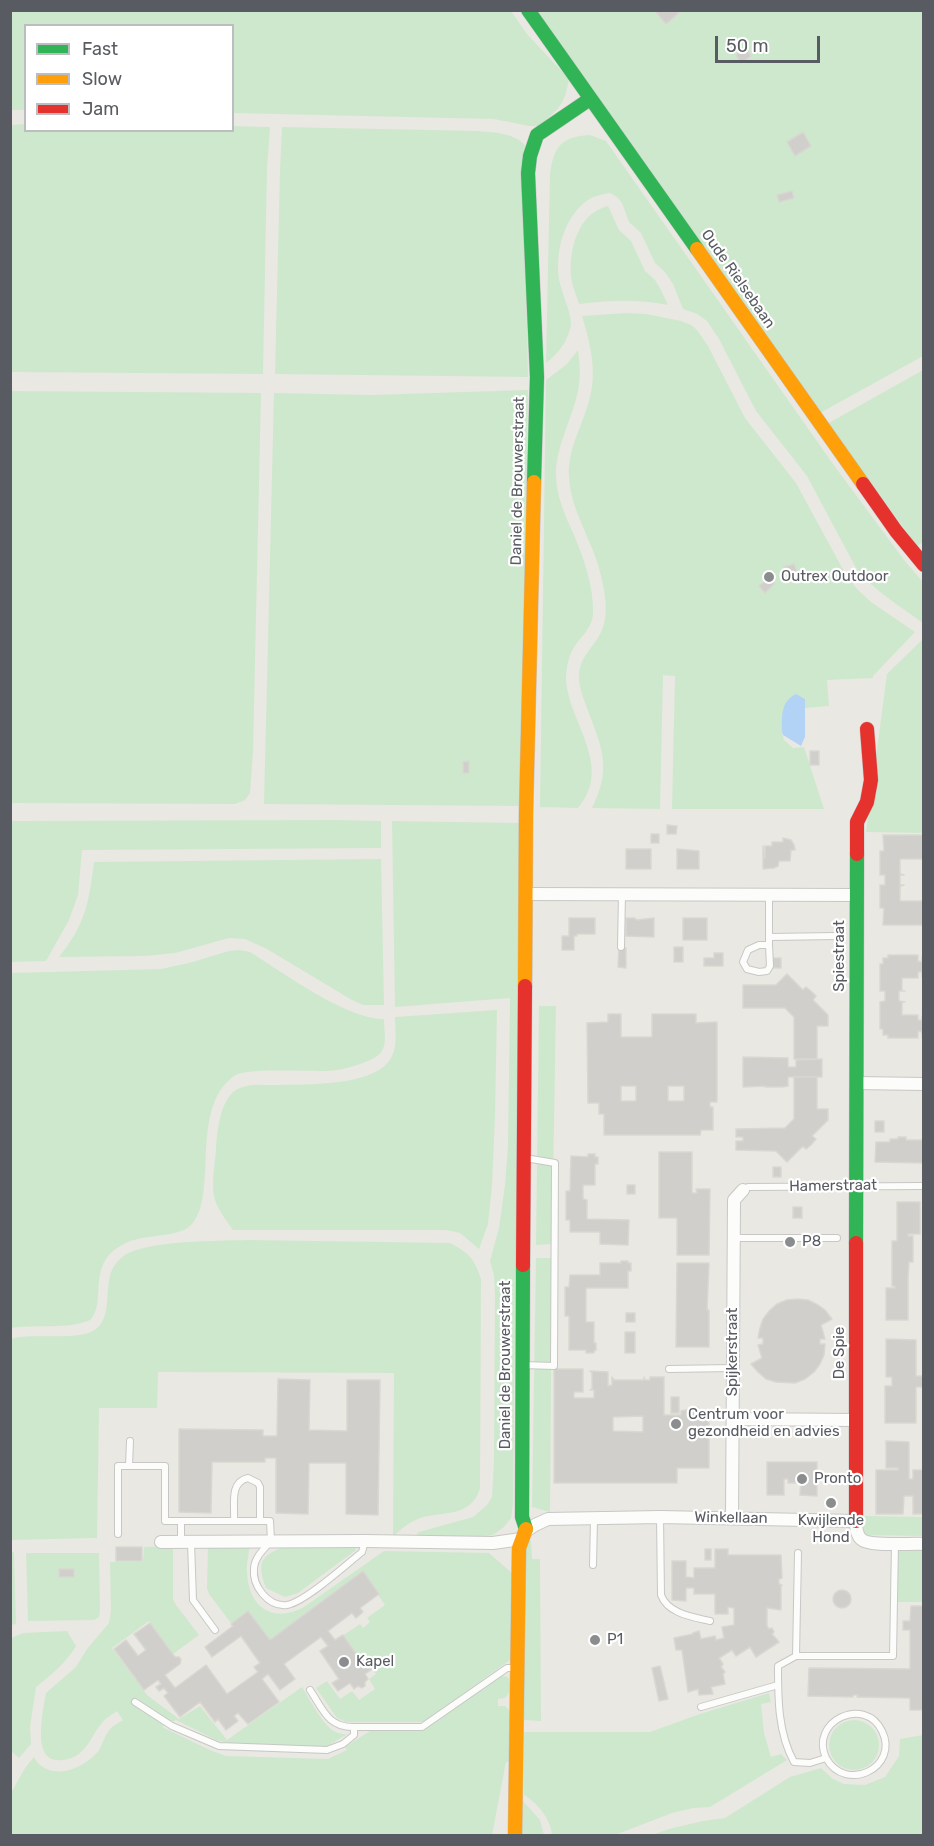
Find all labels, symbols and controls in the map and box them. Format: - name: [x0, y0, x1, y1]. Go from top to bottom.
- legend: [24, 24, 234, 132]
- scale bar: [718, 24, 823, 62]
- text: 50 m: [726, 35, 769, 57]
- text: Fast: [82, 38, 118, 60]
- text: Slow: [82, 68, 122, 90]
- text: Jam: [82, 98, 119, 120]
- street label: Oude Rielsebaan: [697, 226, 779, 332]
- street label: Daniel de Brouwerstraat: [508, 397, 528, 565]
- place label: Outrex Outdoor: [781, 568, 888, 586]
- marker: Outrex Outdoor: [762, 570, 776, 584]
- street label: Spiestraat: [831, 920, 849, 992]
- street label: Hamerstraat: [789, 1176, 877, 1196]
- place label: P8: [802, 1233, 821, 1251]
- marker: P8: [783, 1235, 797, 1249]
- street label: Daniel de Brouwerstraat: [497, 1281, 515, 1449]
- street label: Spijkerstraat: [724, 1308, 742, 1396]
- street label: De Spie: [831, 1327, 849, 1379]
- place label: Centrum voor gezondheid en advies: [688, 1406, 840, 1441]
- marker: Centrum voor gezondheid en advies: [669, 1417, 683, 1431]
- place label: Pronto: [814, 1470, 861, 1488]
- marker: Pronto: [795, 1472, 809, 1486]
- marker: Kwijlende Hond: [824, 1496, 838, 1510]
- street label: Winkellaan: [694, 1508, 768, 1528]
- place label: Kwijlende Hond: [798, 1512, 864, 1547]
- place label: P1: [607, 1631, 623, 1649]
- marker: P1: [588, 1633, 602, 1647]
- place label: Kapel: [356, 1653, 394, 1671]
- marker: Kapel: [337, 1655, 351, 1669]

